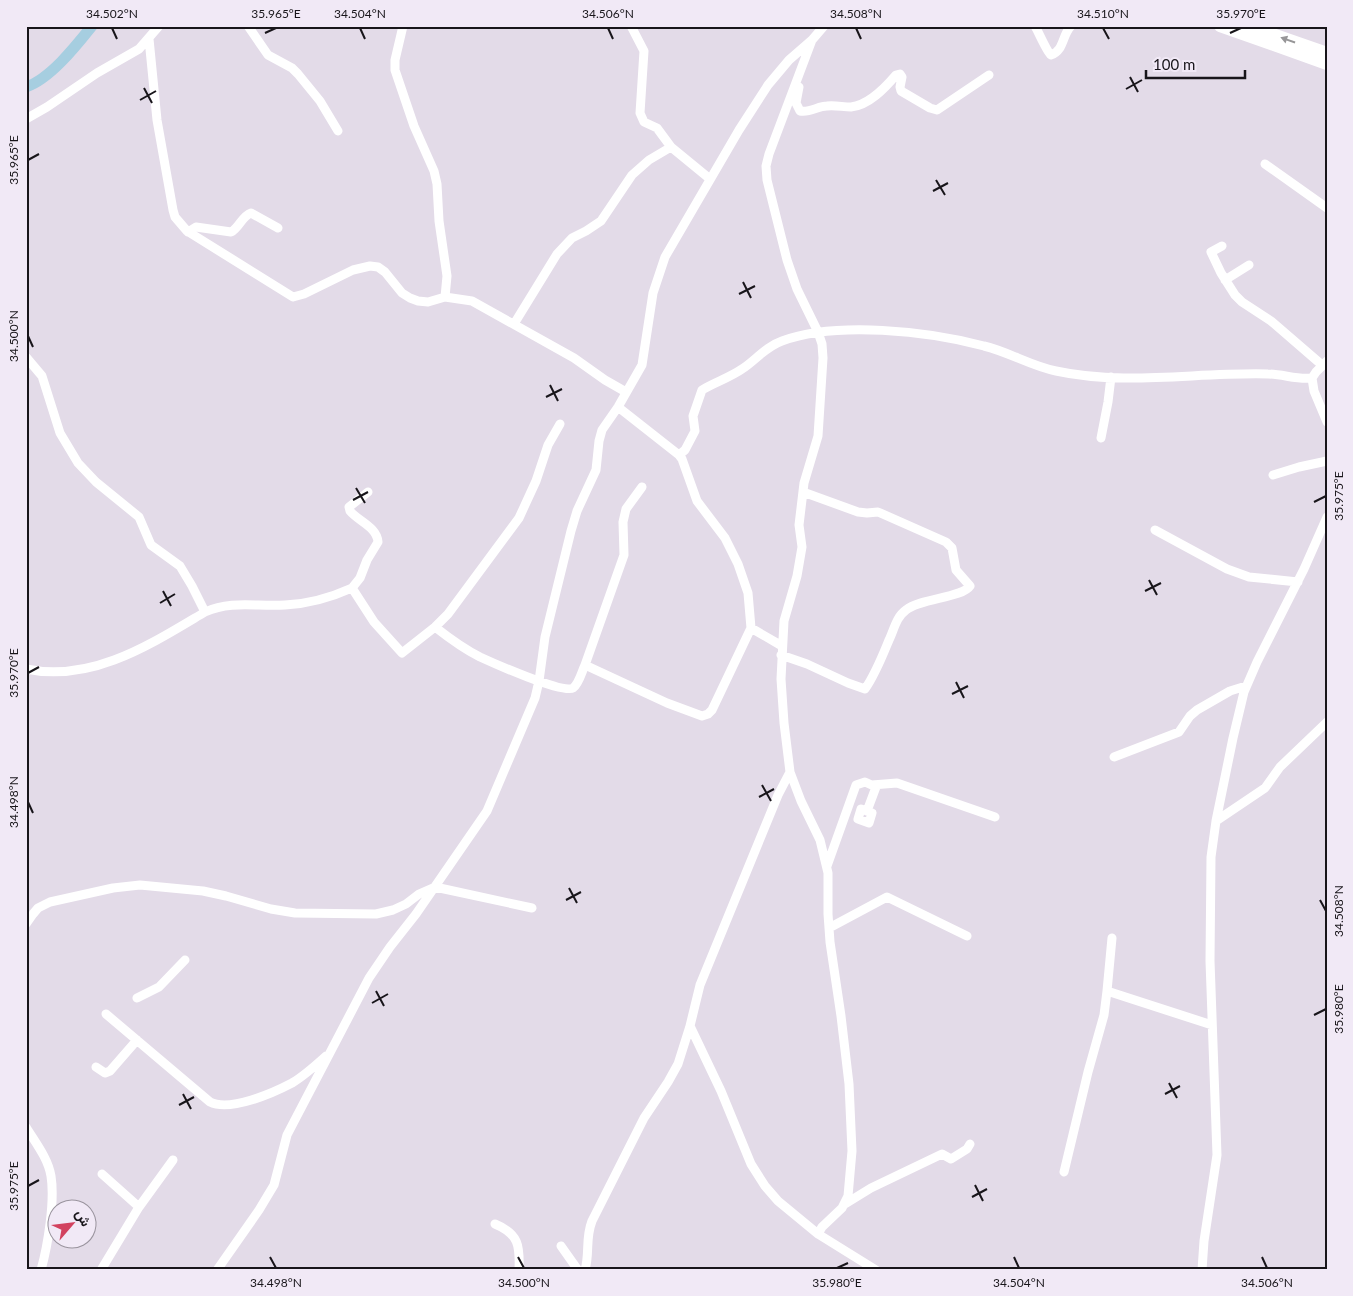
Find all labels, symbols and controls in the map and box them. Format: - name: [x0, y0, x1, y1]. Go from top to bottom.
- text: 34.502°N: [86, 6, 138, 21]
- text: 35.965°E: [251, 6, 301, 21]
- text: 34.504°N: [334, 6, 386, 21]
- text: 34.506°N: [582, 6, 634, 21]
- text: 34.508°N: [830, 6, 882, 21]
- text: 34.510°N: [1077, 6, 1129, 21]
- text: 35.970°E: [1216, 6, 1266, 21]
- one-way arrow: [1281, 36, 1296, 43]
- scale bar: [1146, 48, 1244, 80]
- text: 100 m: [1153, 55, 1195, 73]
- text: 35.965°E: [6, 135, 21, 185]
- text: 34.500°N: [6, 310, 21, 362]
- text: 35.975°E: [1331, 471, 1346, 521]
- text: 35.970°E: [6, 648, 21, 698]
- text: 34.498°N: [6, 776, 21, 828]
- text: 34.508°N: [1331, 885, 1346, 937]
- text: 35.980°E: [1331, 984, 1346, 1034]
- text: 35.975°E: [6, 1161, 21, 1211]
- north arrow: [48, 1198, 98, 1248]
- text: ش: [72, 1206, 95, 1230]
- text: 34.498°N: [250, 1275, 302, 1290]
- text: 34.500°N: [498, 1275, 550, 1290]
- text: 35.980°E: [812, 1275, 862, 1290]
- text: 34.504°N: [993, 1275, 1045, 1290]
- text: 34.506°N: [1241, 1275, 1293, 1290]

